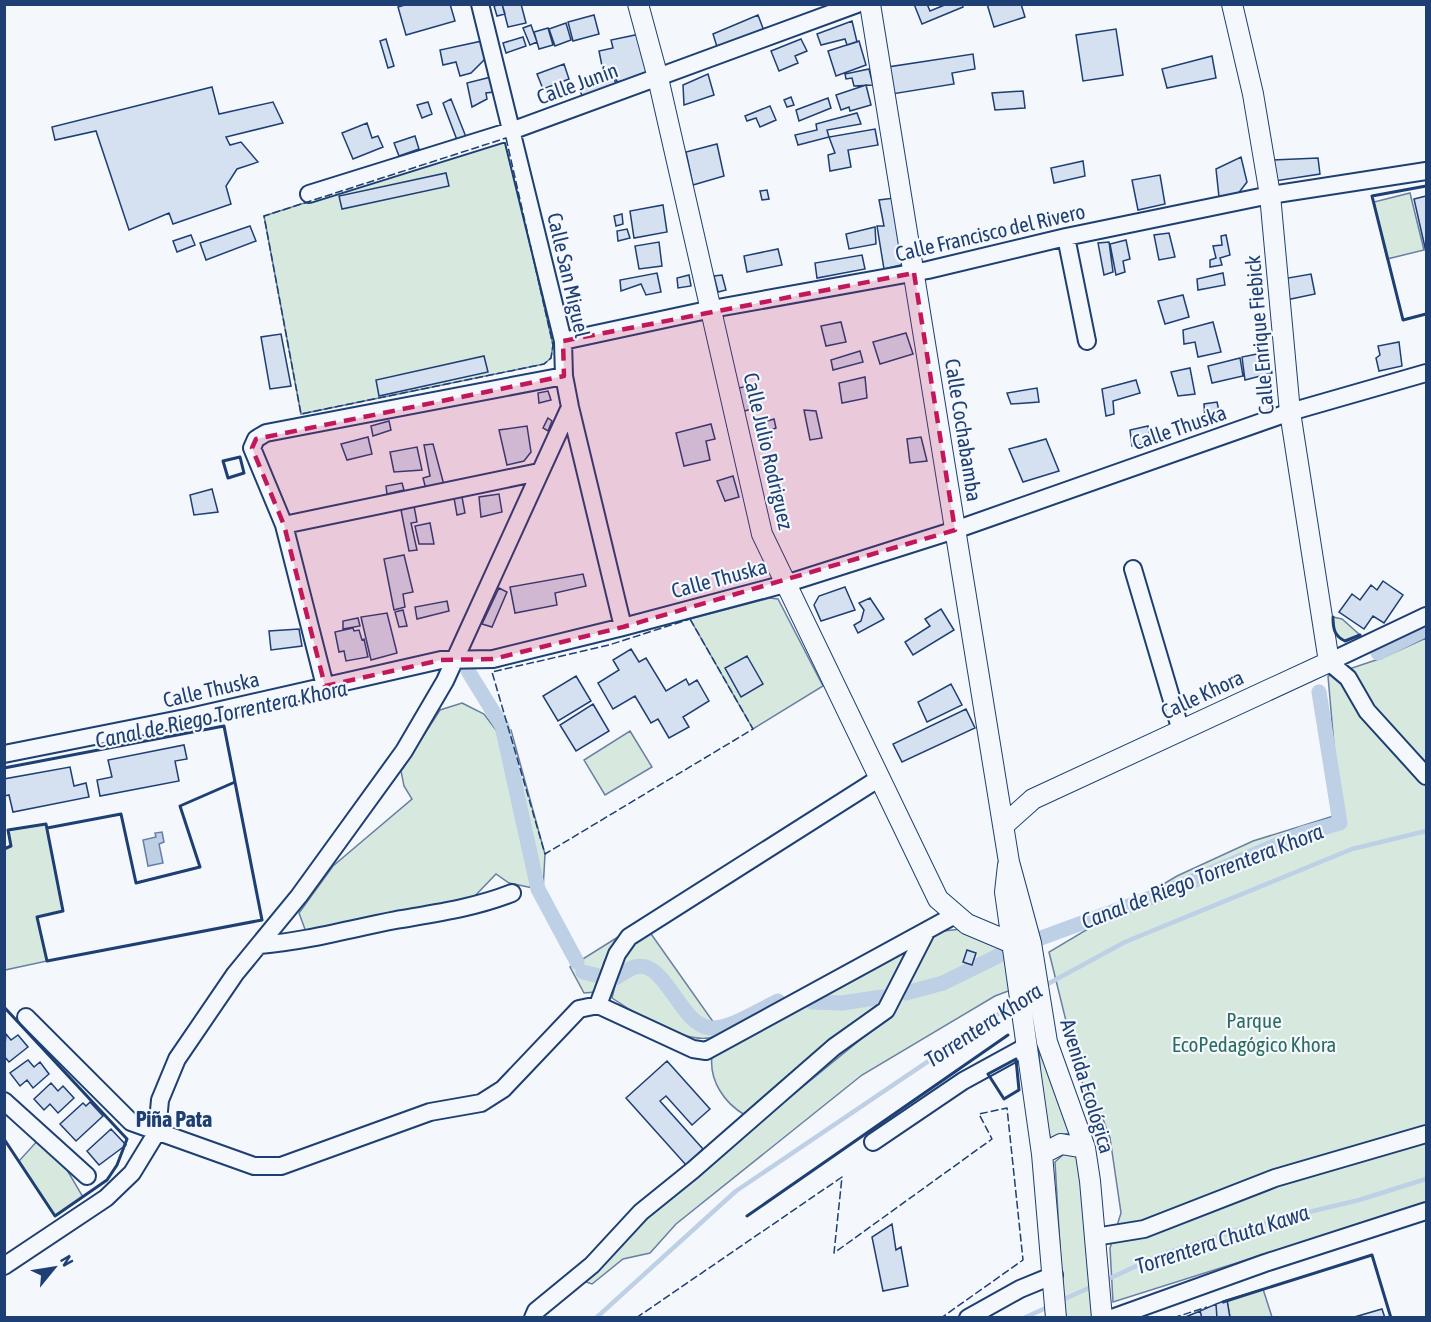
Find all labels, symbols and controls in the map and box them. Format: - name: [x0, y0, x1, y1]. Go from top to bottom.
- street label: Calle Junín: [533, 57, 621, 109]
- street label: Calle Francisco del Rivero: [893, 198, 1087, 266]
- street label: Calle San Miguel: [543, 210, 595, 340]
- street label: Calle Enrique Fiebick: [1240, 254, 1278, 416]
- street label: Calle Cochabamba: [941, 357, 987, 503]
- street label: Calle Julio Rodriguez: [739, 370, 799, 532]
- street label: Calle Thuska: [1129, 400, 1229, 454]
- street label: Calle Thuska: [669, 554, 769, 602]
- street label: Calle Khora: [1157, 664, 1247, 724]
- street label: Calle Thuska: [161, 666, 261, 712]
- water label: Canal de Riego Torrentera Khora: [93, 675, 349, 753]
- water label: Canal de Riego Torrentera Khora: [1077, 818, 1327, 934]
- water label: Torrentera Khora: [919, 977, 1047, 1073]
- park label: Parque EcoPedagógico Khora: [1172, 1008, 1336, 1056]
- street label: Avenida Ecológica: [1056, 1016, 1120, 1156]
- district label: Piña Pata: [136, 1106, 212, 1132]
- water label: Torrentera Chuta Kawa: [1132, 1199, 1312, 1279]
- north arrow: [24, 1238, 84, 1298]
- text: N: [57, 1252, 77, 1269]

